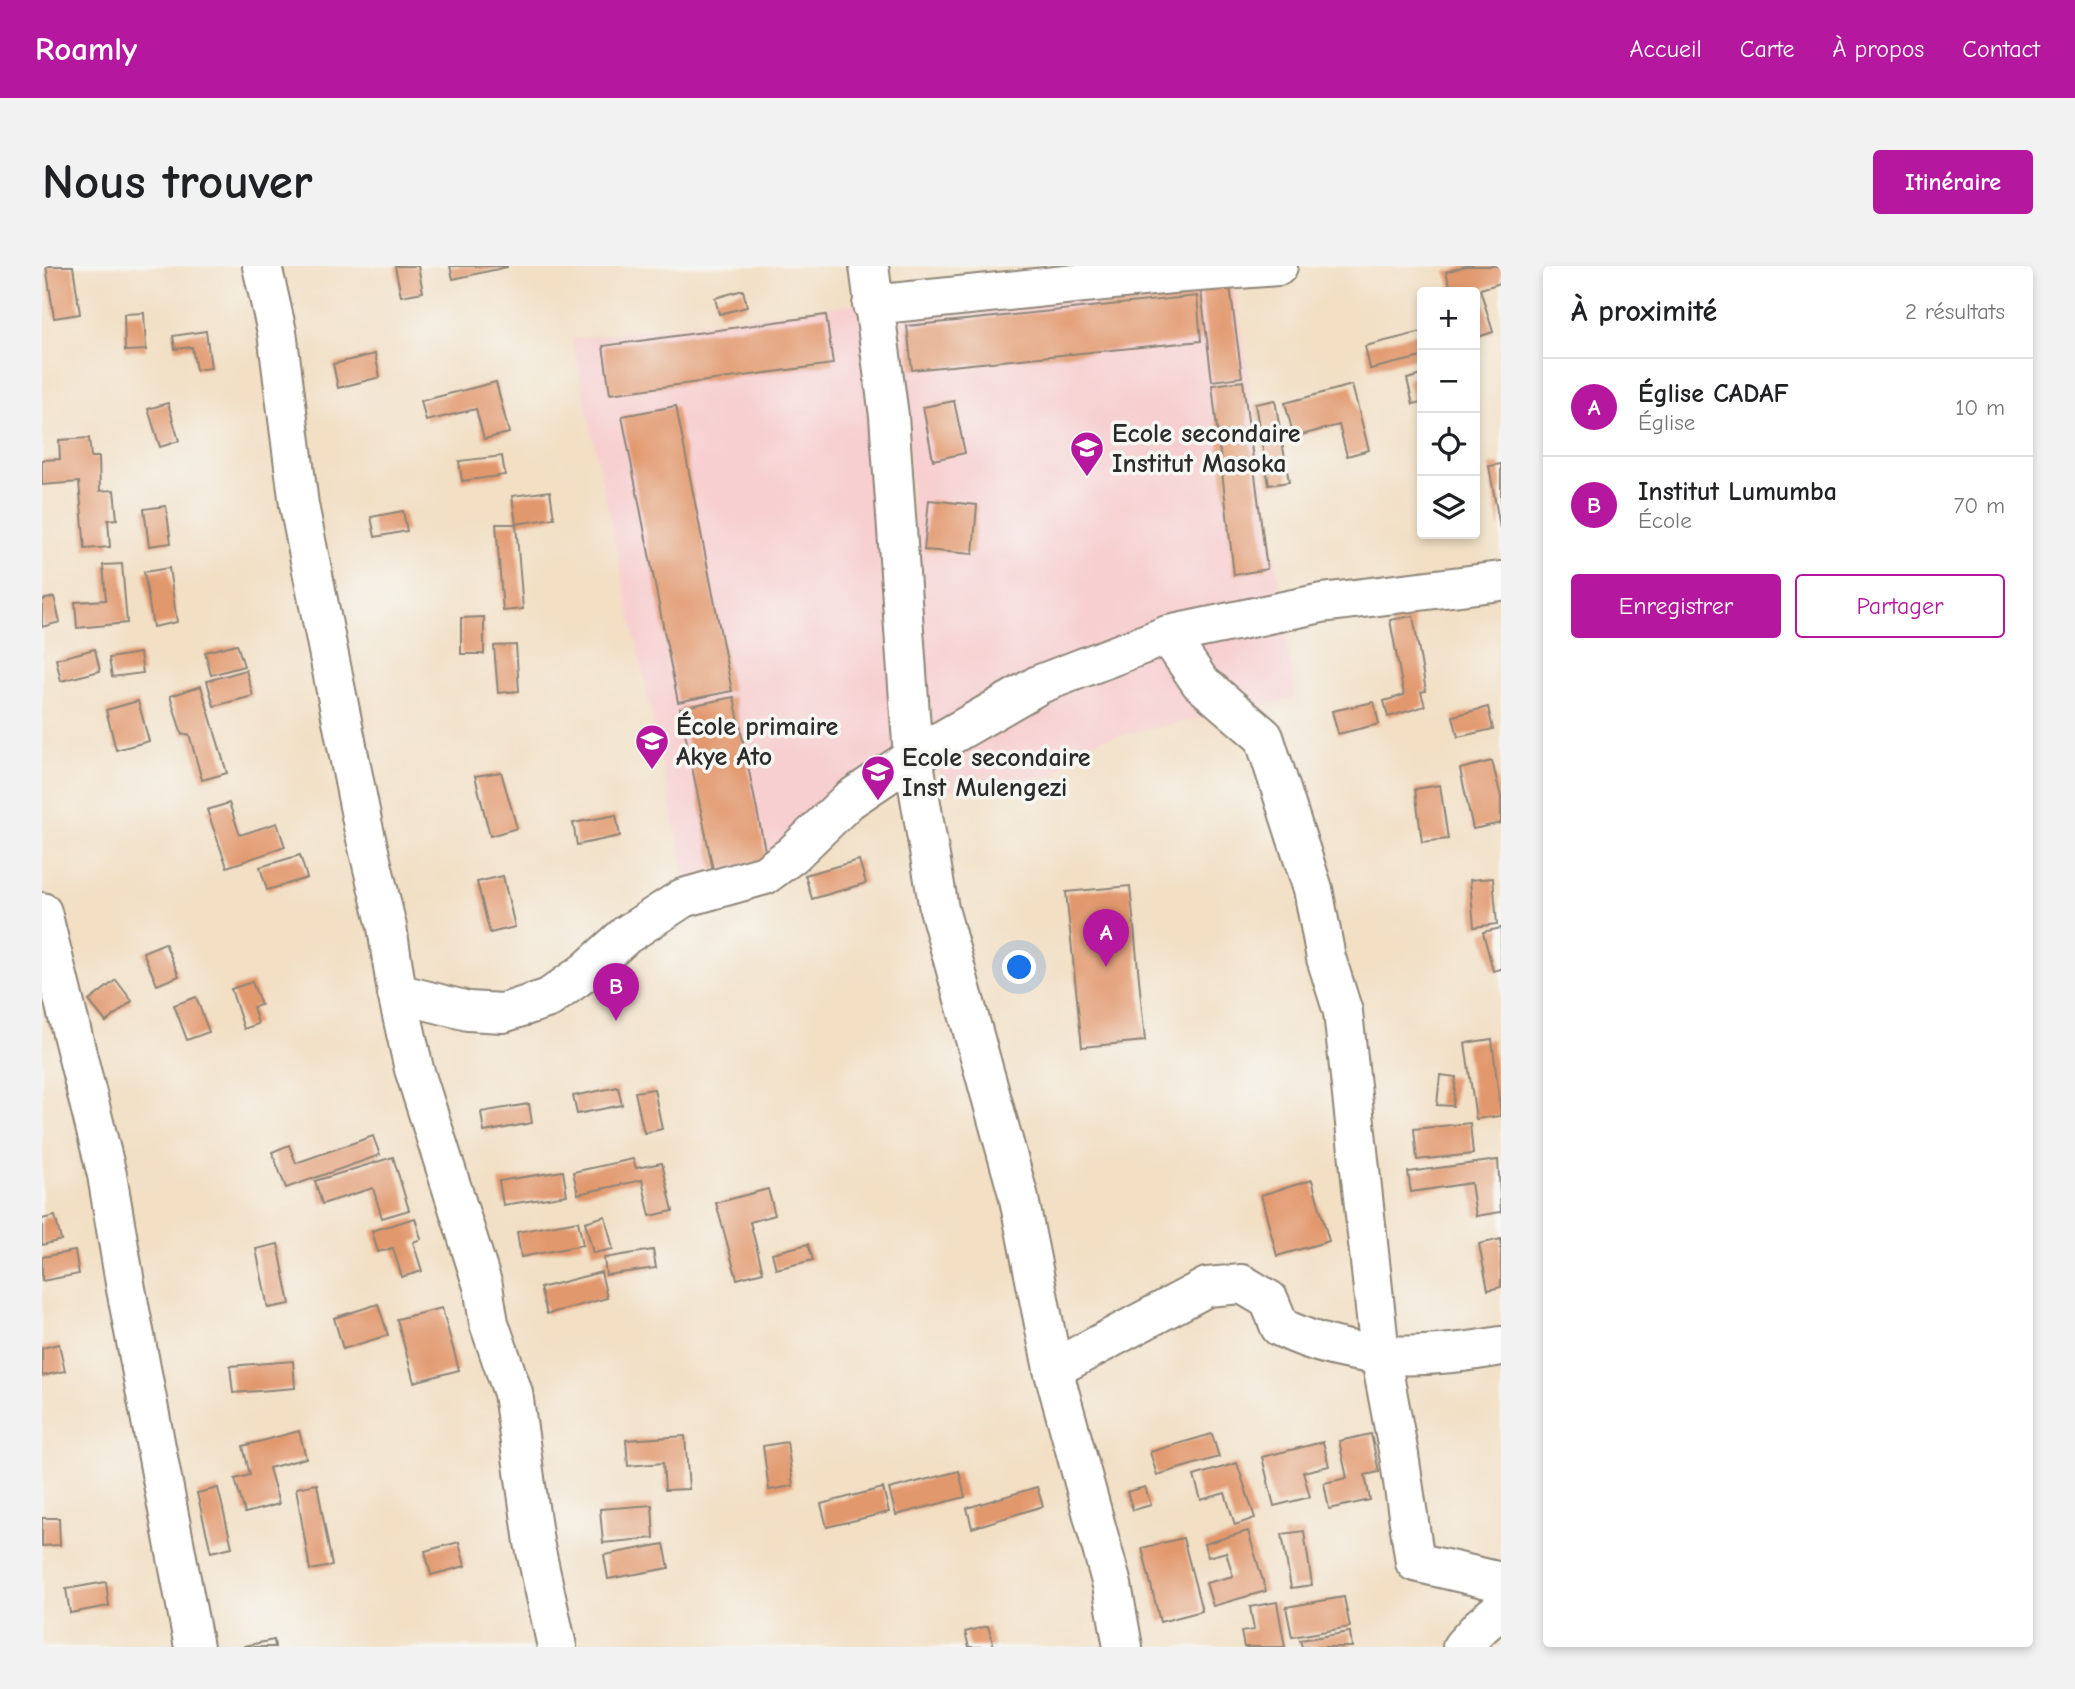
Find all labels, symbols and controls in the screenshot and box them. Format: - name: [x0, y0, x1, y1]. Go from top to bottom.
- text: Roamly: [35, 30, 137, 68]
- text: Accueil: [1630, 35, 1702, 63]
- text: Carte: [1740, 35, 1795, 63]
- text: À propos: [1833, 35, 1924, 63]
- text: Contact: [1962, 35, 2040, 63]
- button: Itinéraire: [1873, 150, 2033, 214]
- text: Nous trouver: [42, 154, 313, 210]
- map controls: [1417, 287, 1480, 539]
- button: +: [1417, 287, 1480, 350]
- text: À proximité: [1571, 294, 1717, 329]
- text: 2 résultats: [1905, 298, 2005, 325]
- button: −: [1417, 350, 1480, 413]
- text: Église CADAF: [1638, 379, 1789, 409]
- text: A: [1588, 394, 1600, 421]
- text: 10 m: [1955, 394, 2005, 421]
- text: Église: [1638, 409, 1695, 436]
- button: locate: [1417, 413, 1480, 476]
- place label: Ecole secondaire Institut Masoka: [1112, 419, 1301, 479]
- school or university icon: Ecole secondaire Institut Masoka: [1068, 429, 1106, 478]
- button: layers: [1417, 476, 1480, 539]
- text: Institut Lumumba: [1638, 477, 1837, 507]
- text: B: [1587, 492, 1601, 519]
- text: 70 m: [1953, 492, 2005, 519]
- text: École: [1638, 507, 1692, 534]
- button: Enregistrer: [1571, 574, 1781, 638]
- button: Partager: [1795, 574, 2005, 638]
- place label: École primaire Akye Ato: [676, 711, 839, 772]
- school or university icon: École primaire Akye Ato: [633, 722, 671, 771]
- place label: Ecole secondaire Inst Mulengezi: [902, 743, 1091, 803]
- school or university icon: Ecole secondaire Inst Mulengezi: [859, 753, 897, 802]
- pin: A: [1083, 909, 1129, 967]
- your location: [1002, 950, 1036, 984]
- pin: B: [593, 963, 639, 1021]

